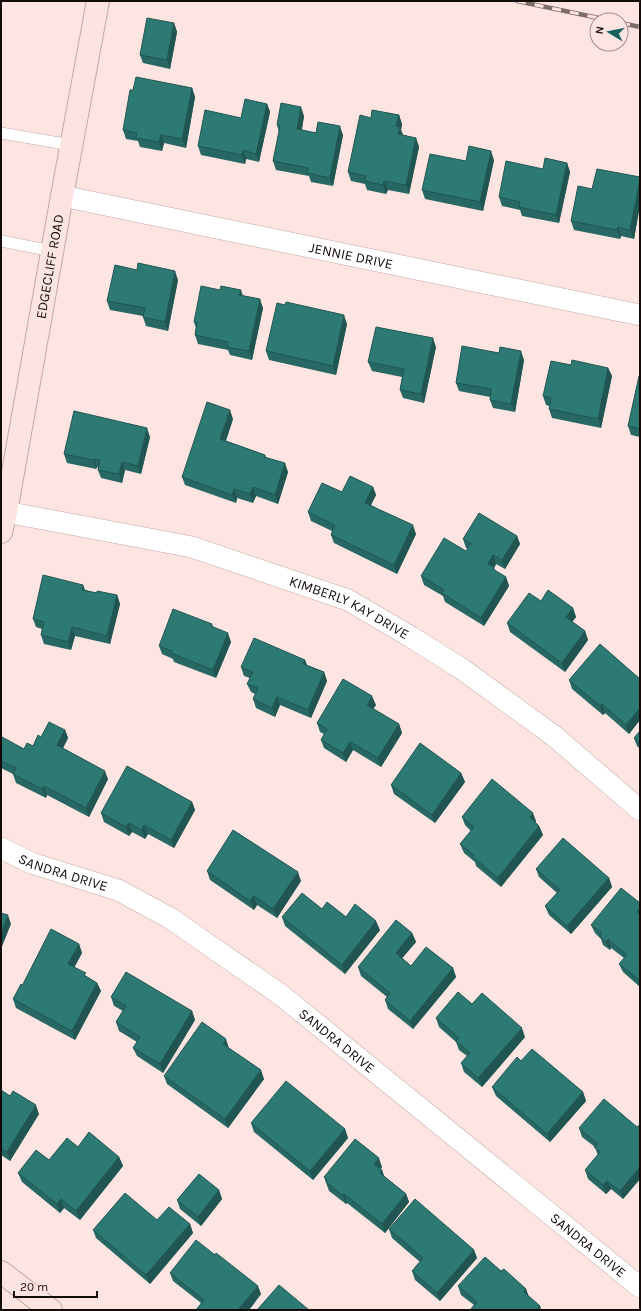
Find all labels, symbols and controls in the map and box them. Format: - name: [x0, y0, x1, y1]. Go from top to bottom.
- north arrow: [589, 12, 629, 52]
- text: N: [593, 25, 607, 35]
- street label: EDGECLIFF ROAD: [32, 213, 67, 320]
- street label: JENNIE DRIVE: [307, 239, 394, 272]
- street label: KIMBERLY KAY DRIVE: [287, 572, 412, 642]
- street label: SANDRA DRIVE: [16, 850, 110, 895]
- street label: SANDRA DRIVE: [296, 1005, 378, 1076]
- street label: SANDRA DRIVE: [547, 1209, 630, 1281]
- scale bar: [14, 1273, 97, 1299]
- text: 20 m: [20, 1280, 48, 1294]

